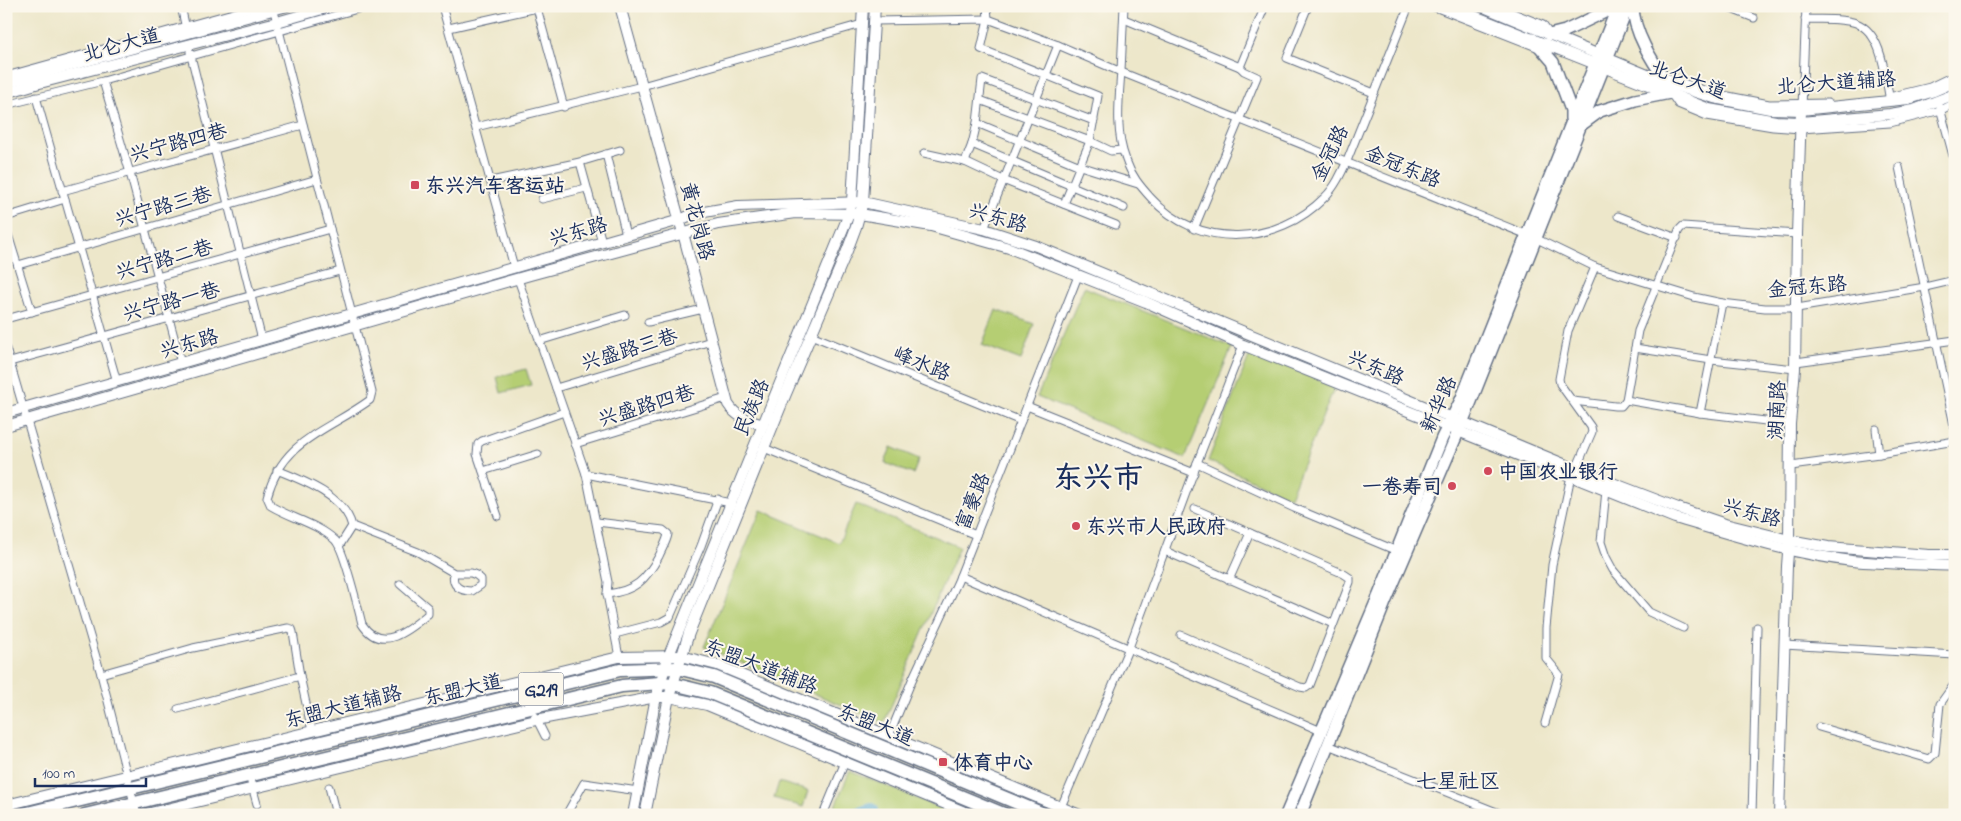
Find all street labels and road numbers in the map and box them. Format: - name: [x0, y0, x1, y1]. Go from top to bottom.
- street label: 北仑大道: [79, 22, 164, 71]
- street label: 北仑大道: [1645, 55, 1730, 108]
- street label: 北仑大道辅路: [1775, 66, 1898, 103]
- street label: 兴宁路四巷: [127, 117, 232, 171]
- street label: 金冠路: [1305, 120, 1358, 187]
- street label: 金冠东路: [1360, 140, 1446, 197]
- street label: 黄花岗路: [671, 179, 720, 265]
- street label: 兴宁路三巷: [112, 180, 217, 236]
- street label: 兴东路: [964, 197, 1031, 242]
- street label: 兴东路: [546, 211, 612, 256]
- street label: 兴宁路二巷: [113, 233, 218, 289]
- street label: 金冠东路: [1766, 270, 1849, 306]
- street label: 兴宁路一巷: [120, 276, 225, 330]
- street label: 兴东路: [157, 323, 223, 368]
- street label: 兴盛路三巷: [578, 323, 683, 380]
- street label: 峰水路: [888, 341, 955, 390]
- street label: 兴东路: [1342, 344, 1409, 395]
- street label: 新华路: [1415, 371, 1466, 438]
- street label: 民族路: [728, 374, 779, 441]
- street label: 湖南路: [1762, 378, 1795, 441]
- street label: 兴盛路四巷: [595, 379, 700, 436]
- street label: 富豪路: [950, 468, 999, 535]
- street label: 兴东路: [1719, 493, 1785, 536]
- street label: 东盟大道辅路: [699, 633, 822, 704]
- street label: 东盟大道: [421, 668, 506, 715]
- road number: G219: [518, 672, 564, 706]
- street label: 东盟大道辅路: [282, 680, 406, 737]
- street label: 东盟大道: [833, 698, 918, 755]

